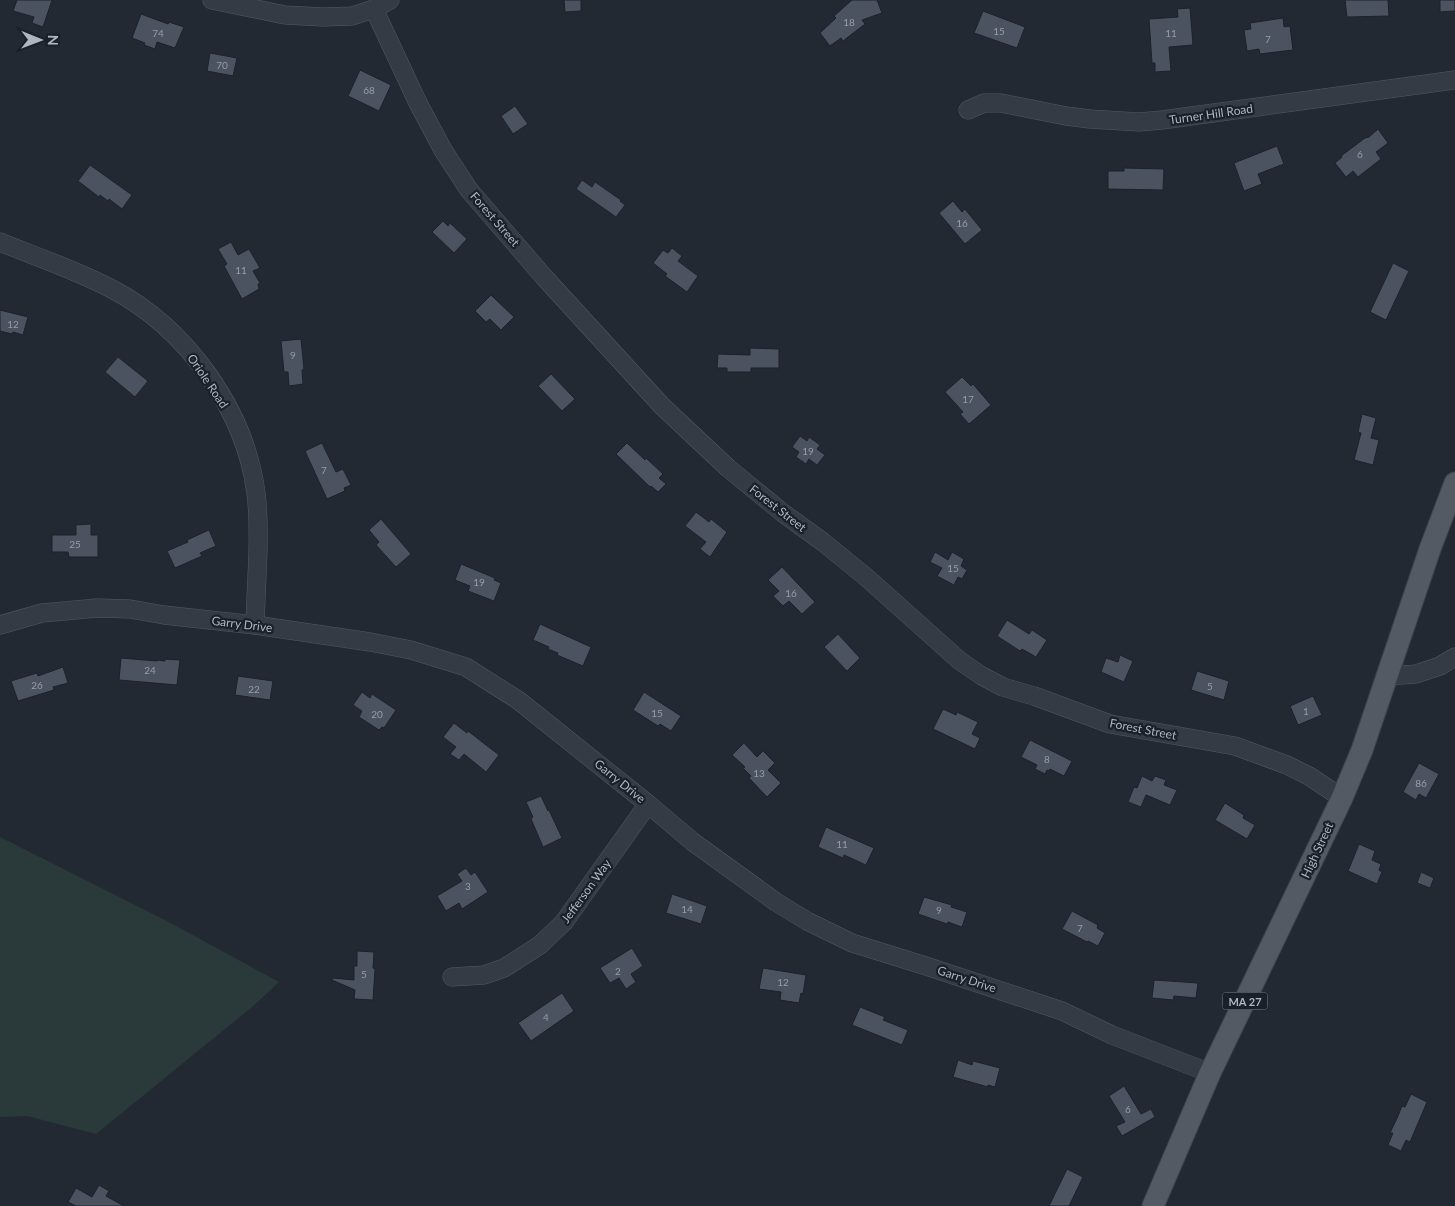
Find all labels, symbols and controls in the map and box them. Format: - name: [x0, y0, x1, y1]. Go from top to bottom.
- north arrow: [15, 15, 65, 65]
- house number: 18: [843, 16, 855, 28]
- house number: 15: [993, 25, 1005, 37]
- house number: 74: [152, 27, 164, 39]
- house number: 11: [1165, 27, 1177, 39]
- house number: 7: [1265, 33, 1271, 45]
- text: N: [45, 35, 62, 46]
- house number: 70: [216, 59, 228, 71]
- house number: 68: [363, 84, 375, 96]
- street label: Turner Hill Road: [1168, 101, 1254, 127]
- house number: 6: [1357, 148, 1363, 160]
- street label: Forest Street: [467, 189, 523, 250]
- house number: 16: [956, 217, 968, 229]
- house number: 11: [235, 264, 247, 276]
- house number: 12: [7, 318, 19, 330]
- house number: 9: [290, 349, 296, 361]
- street label: Oriole Road: [184, 351, 232, 411]
- house number: 17: [962, 393, 974, 405]
- house number: 19: [802, 445, 814, 457]
- house number: 7: [321, 464, 327, 476]
- street label: Forest Street: [747, 481, 810, 535]
- house number: 25: [69, 538, 81, 550]
- house number: 15: [947, 562, 959, 574]
- house number: 19: [473, 576, 485, 588]
- house number: 16: [785, 587, 797, 599]
- street label: Garry Drive: [211, 613, 273, 635]
- house number: 24: [144, 664, 156, 676]
- house number: 26: [31, 679, 43, 691]
- house number: 5: [1207, 680, 1213, 692]
- house number: 22: [248, 683, 260, 695]
- house number: 1: [1303, 705, 1309, 717]
- house number: 15: [651, 707, 663, 719]
- house number: 20: [371, 708, 383, 720]
- street label: Forest Street: [1108, 715, 1178, 743]
- house number: 8: [1044, 753, 1050, 765]
- street label: Garry Drive: [592, 756, 648, 806]
- house number: 13: [753, 767, 765, 779]
- house number: 86: [1415, 777, 1427, 789]
- street label: High Street: [1298, 819, 1337, 880]
- house number: 11: [836, 838, 848, 850]
- street label: Jefferson Way: [558, 856, 615, 926]
- house number: 3: [465, 880, 471, 892]
- house number: 14: [681, 903, 693, 915]
- house number: 9: [936, 904, 942, 916]
- house number: 7: [1077, 922, 1083, 934]
- street label: Garry Drive: [936, 962, 998, 996]
- house number: 2: [615, 965, 621, 977]
- house number: 5: [361, 968, 367, 980]
- house number: 12: [777, 976, 789, 988]
- road number: MA 27: [1222, 992, 1268, 1009]
- house number: 4: [543, 1011, 549, 1023]
- house number: 6: [1125, 1103, 1131, 1115]

